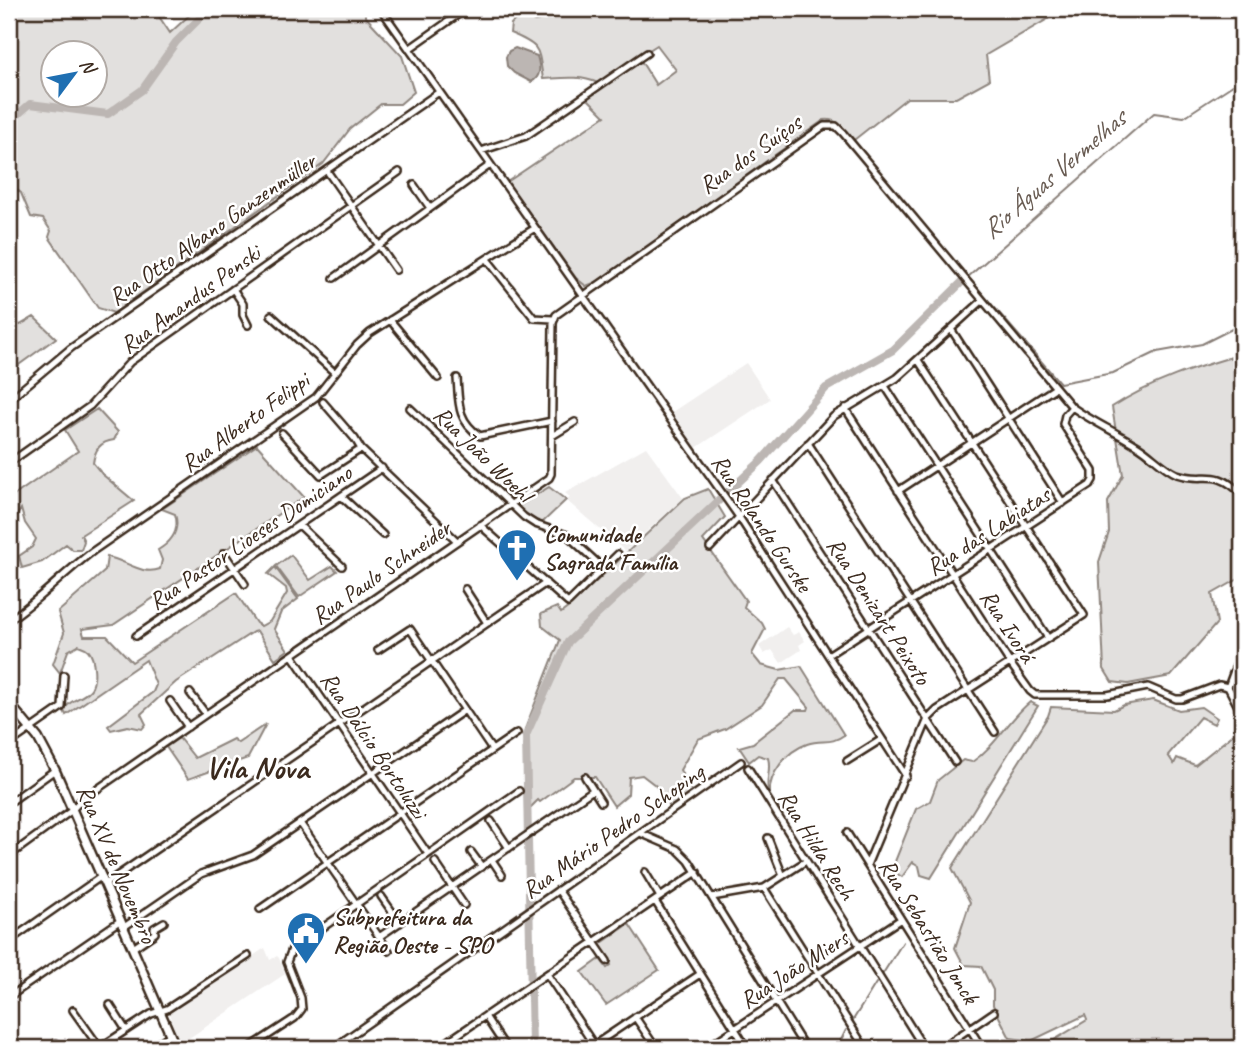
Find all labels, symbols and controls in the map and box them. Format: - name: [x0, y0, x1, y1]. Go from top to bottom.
- north arrow: [38, 38, 108, 108]
- text: N: [74, 54, 103, 80]
- water label: Rio Águas Vermelhas: [975, 99, 1136, 246]
- street label: Rua dos Suíços: [693, 106, 809, 200]
- street label: Rua Otto Albano Ganzenmüller: [103, 145, 323, 312]
- street label: Rua Amandus Penski: [114, 236, 269, 360]
- street label: Rua Alberto Felippi: [175, 364, 317, 479]
- street label: Rua João Woehl: [427, 400, 542, 511]
- street label: Rua Rolando Gurske: [705, 448, 820, 599]
- street label: Rua Pastor Lioeses Domiciano: [143, 457, 359, 616]
- street label: Rua das Labiatas: [920, 479, 1057, 582]
- street label: Rua Paulo Schneider: [306, 512, 458, 631]
- place label: Comunidade Sagrada Família: [544, 519, 679, 577]
- church icon: Comunidade Sagrada Família: [496, 527, 538, 582]
- street label: Rua Denizart Peixoto: [820, 532, 939, 692]
- street label: Rua Ivorá: [973, 584, 1044, 670]
- street label: Rua Dálcio Bortoluzzi: [314, 666, 436, 827]
- district label: Vila Nova: [205, 747, 311, 788]
- street label: Rua Mário Pedro Schoping: [516, 755, 712, 905]
- street label: Rua XV de Novembro: [70, 780, 164, 949]
- street label: Rua Hilda Rech: [771, 785, 864, 907]
- street label: Rua Sebastião Jonck: [872, 853, 987, 1011]
- place label: Subprefeitura da Região Oeste - SPO: [333, 902, 494, 960]
- public building icon: Subprefeitura da Região Oeste - SPO: [285, 910, 327, 965]
- street label: Rua João Miers: [734, 922, 855, 1015]

